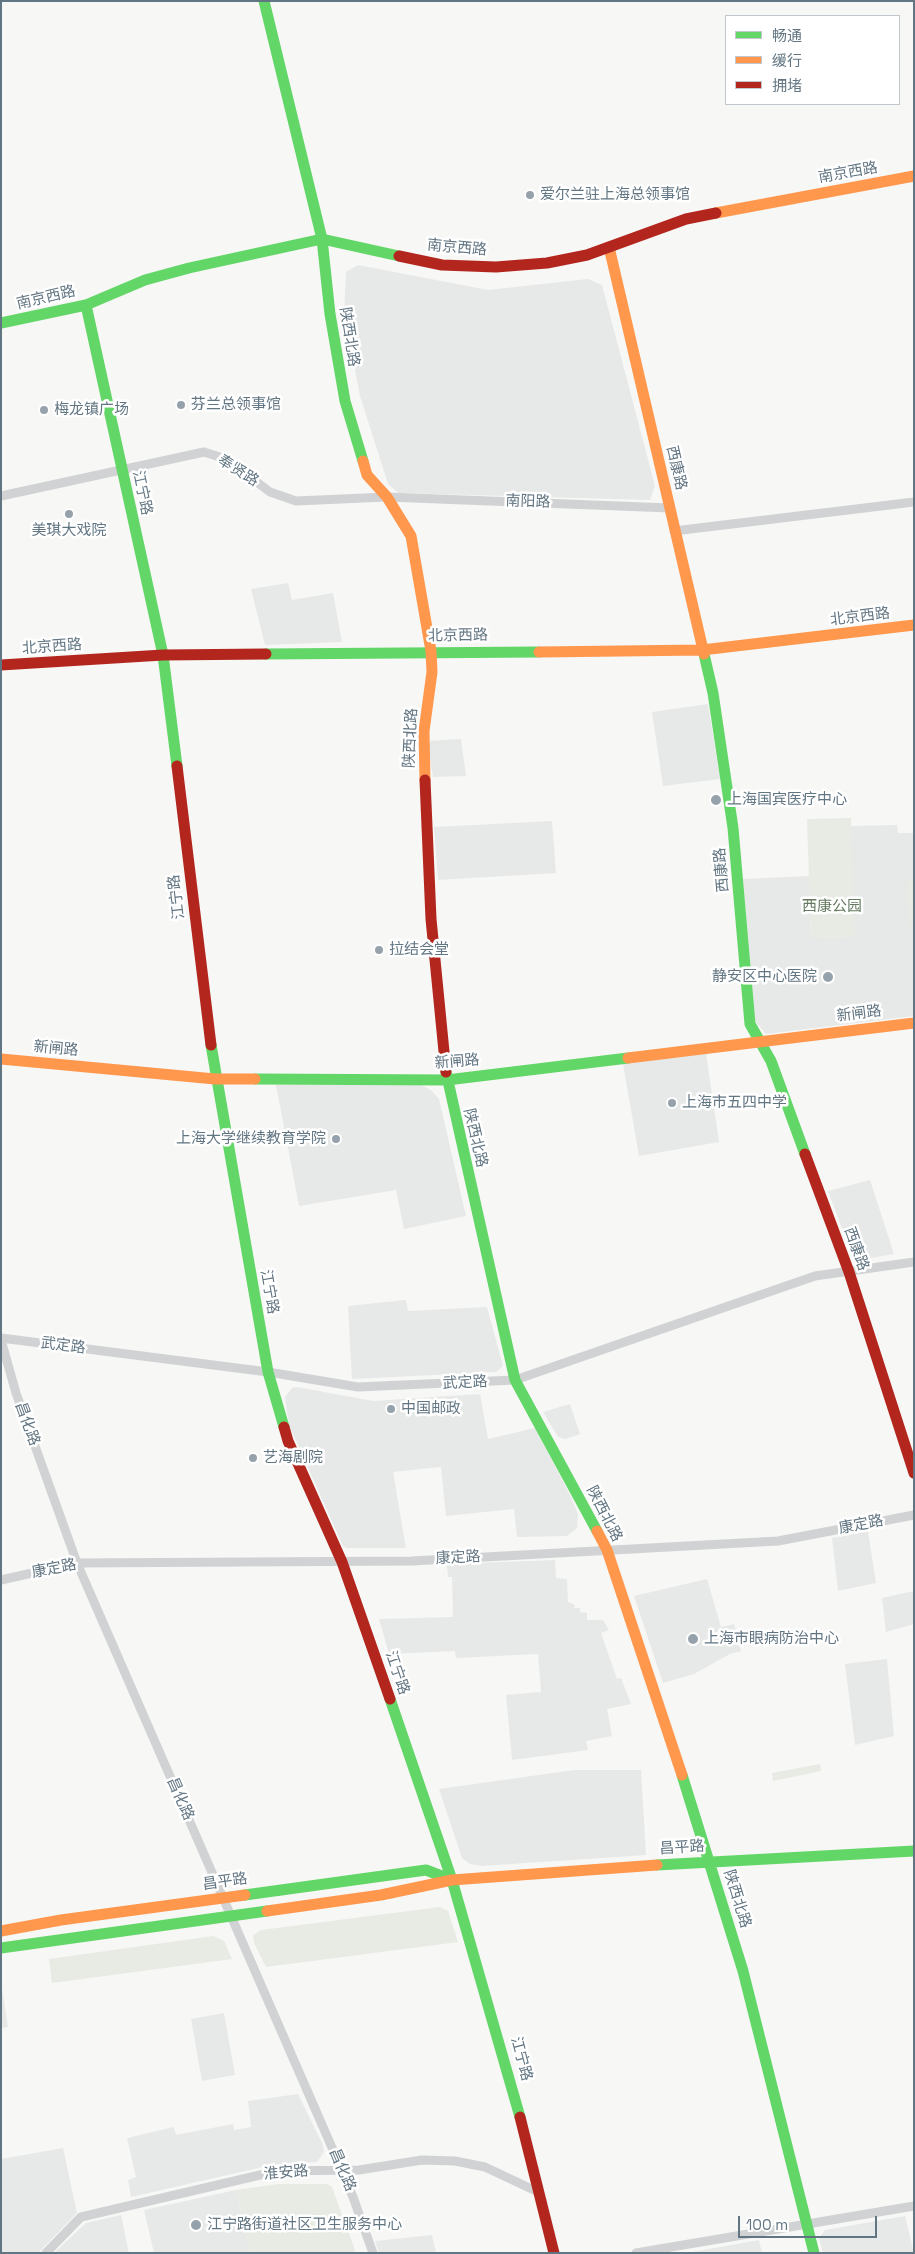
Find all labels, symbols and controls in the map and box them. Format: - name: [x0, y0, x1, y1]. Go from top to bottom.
- legend: [725, 15, 900, 105]
- text: 畅通: [772, 26, 802, 45]
- text: 缓行: [772, 51, 802, 70]
- text: 拥堵: [772, 76, 802, 95]
- street label: 南京西路: [817, 159, 879, 187]
- place label: 爱尔兰驻上海总领事馆: [540, 186, 690, 204]
- marker: 爱尔兰驻上海总领事馆: [524, 189, 536, 201]
- street label: 南京西路: [426, 236, 488, 260]
- street label: 南京西路: [15, 282, 77, 314]
- street label: 陕西北路: [335, 306, 363, 368]
- place label: 芬兰总领事馆: [191, 396, 281, 414]
- marker: 芬兰总领事馆: [175, 399, 187, 411]
- place label: 梅龙镇广场: [54, 401, 129, 419]
- marker: 梅龙镇广场: [38, 404, 50, 416]
- street label: 西康路: [662, 444, 690, 492]
- street label: 奉贤路: [214, 451, 262, 491]
- street label: 江宁路: [129, 469, 155, 517]
- street label: 南阳路: [505, 492, 551, 512]
- marker: 美琪大戏院: [63, 508, 75, 520]
- place label: 美琪大戏院: [32, 522, 106, 540]
- street label: 北京西路: [829, 604, 891, 630]
- street label: 北京西路: [428, 626, 488, 646]
- street label: 北京西路: [21, 636, 83, 658]
- street label: 陕西北路: [400, 708, 422, 768]
- place label: 上海国宾医疗中心: [727, 791, 847, 809]
- marker: 上海国宾医疗中心: [709, 793, 723, 807]
- street label: 西康路: [711, 847, 733, 893]
- street label: 江宁路: [165, 874, 189, 920]
- park label: 西康公园: [802, 898, 862, 916]
- place label: 拉结会堂: [389, 941, 449, 959]
- marker: 拉结会堂: [373, 944, 385, 956]
- place label: 静安区中心医院: [712, 968, 817, 986]
- marker: 静安区中心医院: [821, 970, 835, 984]
- street label: 新闸路: [836, 1002, 882, 1026]
- street label: 新闸路: [33, 1038, 79, 1060]
- street label: 新闸路: [434, 1051, 480, 1073]
- place label: 上海市五四中学: [682, 1094, 787, 1112]
- marker: 上海市五四中学: [666, 1097, 678, 1109]
- street label: 陕西北路: [459, 1107, 491, 1169]
- place label: 上海大学继续教育学院: [176, 1130, 326, 1148]
- marker: 上海大学继续教育学院: [330, 1133, 342, 1145]
- street label: 西康路: [840, 1225, 872, 1273]
- street label: 江宁路: [256, 1268, 282, 1316]
- street label: 武定路: [40, 1334, 86, 1358]
- street label: 武定路: [442, 1373, 488, 1393]
- street label: 昌化路: [11, 1400, 43, 1448]
- place label: 中国邮政: [401, 1400, 461, 1418]
- marker: 中国邮政: [385, 1403, 397, 1415]
- place label: 艺海剧院: [263, 1449, 323, 1467]
- marker: 艺海剧院: [247, 1452, 259, 1464]
- street label: 陕西北路: [582, 1483, 626, 1545]
- street label: 康定路: [837, 1512, 885, 1538]
- street label: 康定路: [435, 1548, 481, 1568]
- street label: 康定路: [30, 1556, 78, 1582]
- place label: 上海市眼病防治中心: [704, 1630, 839, 1648]
- marker: 上海市眼病防治中心: [686, 1632, 700, 1646]
- street label: 江宁路: [381, 1649, 413, 1697]
- street label: 昌化路: [163, 1775, 197, 1823]
- street label: 昌平路: [659, 1837, 705, 1859]
- street label: 陕西北路: [720, 1868, 754, 1930]
- street label: 昌平路: [201, 1870, 249, 1894]
- street label: 江宁路: [506, 2035, 536, 2083]
- street label: 昌化路: [325, 2146, 359, 2194]
- street label: 淮安路: [263, 2162, 309, 2184]
- scale bar: [740, 2206, 879, 2238]
- text: 100 m: [746, 2215, 788, 2234]
- place label: 江宁路街道社区卫生服务中心: [207, 2216, 402, 2234]
- marker: 江宁路街道社区卫生服务中心: [189, 2218, 203, 2232]

